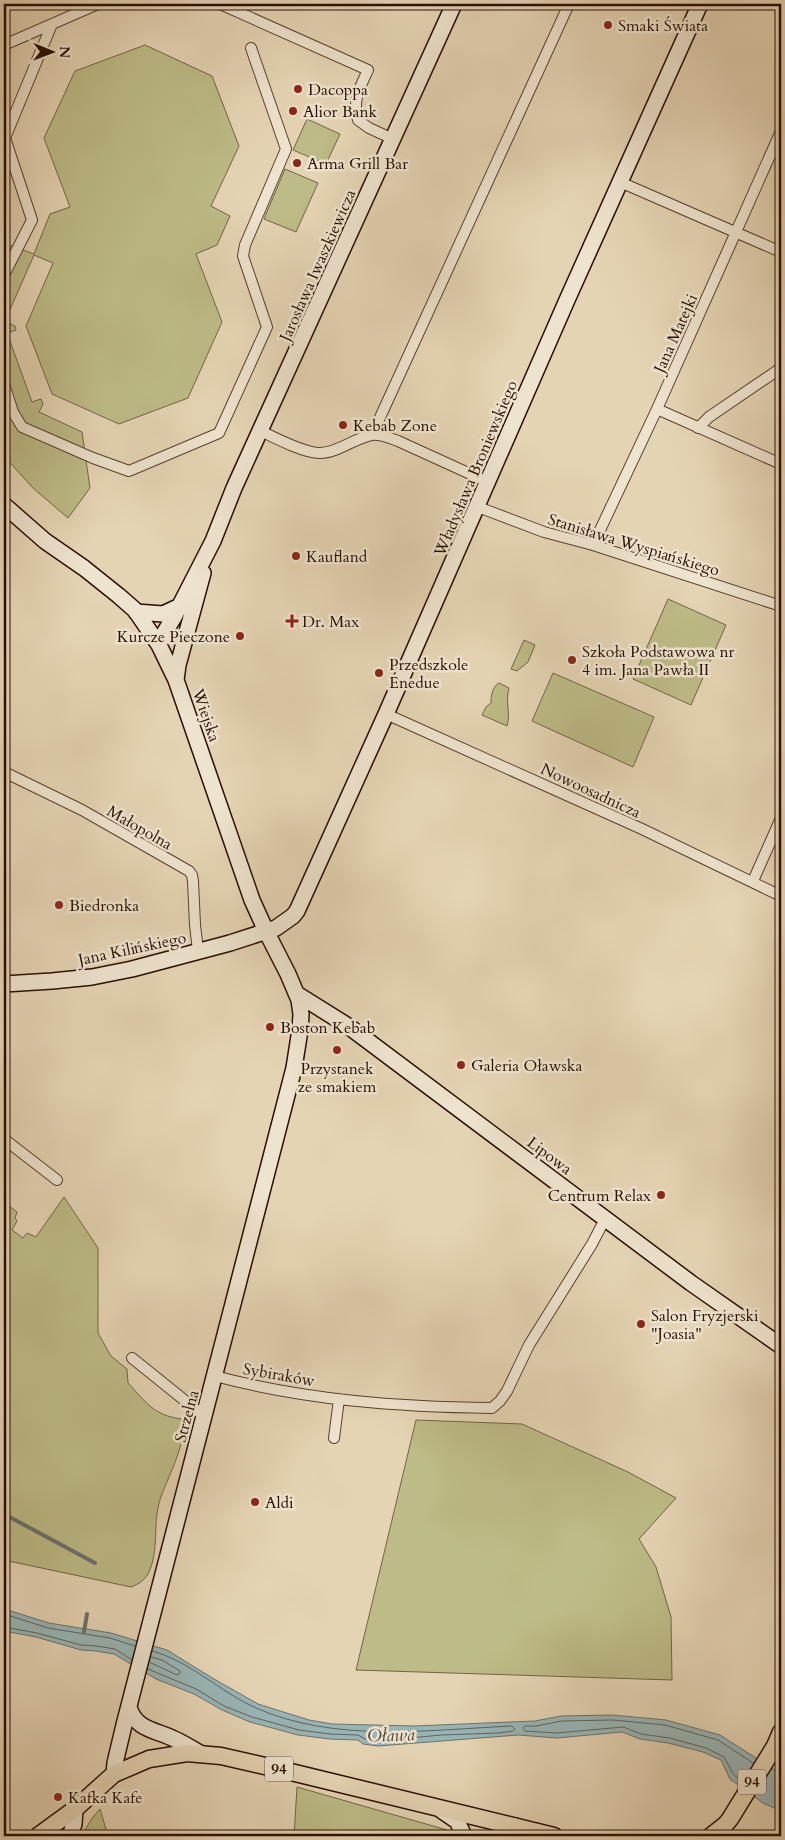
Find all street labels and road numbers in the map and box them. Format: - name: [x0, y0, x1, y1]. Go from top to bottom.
- street label: Jarosława Iwaszkiewicza: [274, 186, 361, 347]
- street label: Jana Matejki: [648, 290, 703, 378]
- street label: Władysława Broniewskiego: [428, 377, 523, 561]
- street label: Stanisława Wyspiańskiego: [545, 508, 722, 582]
- street label: Wiejska: [186, 685, 225, 745]
- street label: Nowoosadnicza: [537, 758, 644, 824]
- street label: Małopolna: [103, 800, 176, 856]
- street label: Jana Kilińskiego: [74, 927, 189, 972]
- street label: Lipowa: [522, 1132, 576, 1180]
- street label: Sybiraków: [241, 1358, 317, 1392]
- street label: Strzelna: [169, 1388, 205, 1445]
- road number: 94: [265, 1756, 293, 1782]
- road number: 94: [738, 1770, 766, 1794]

